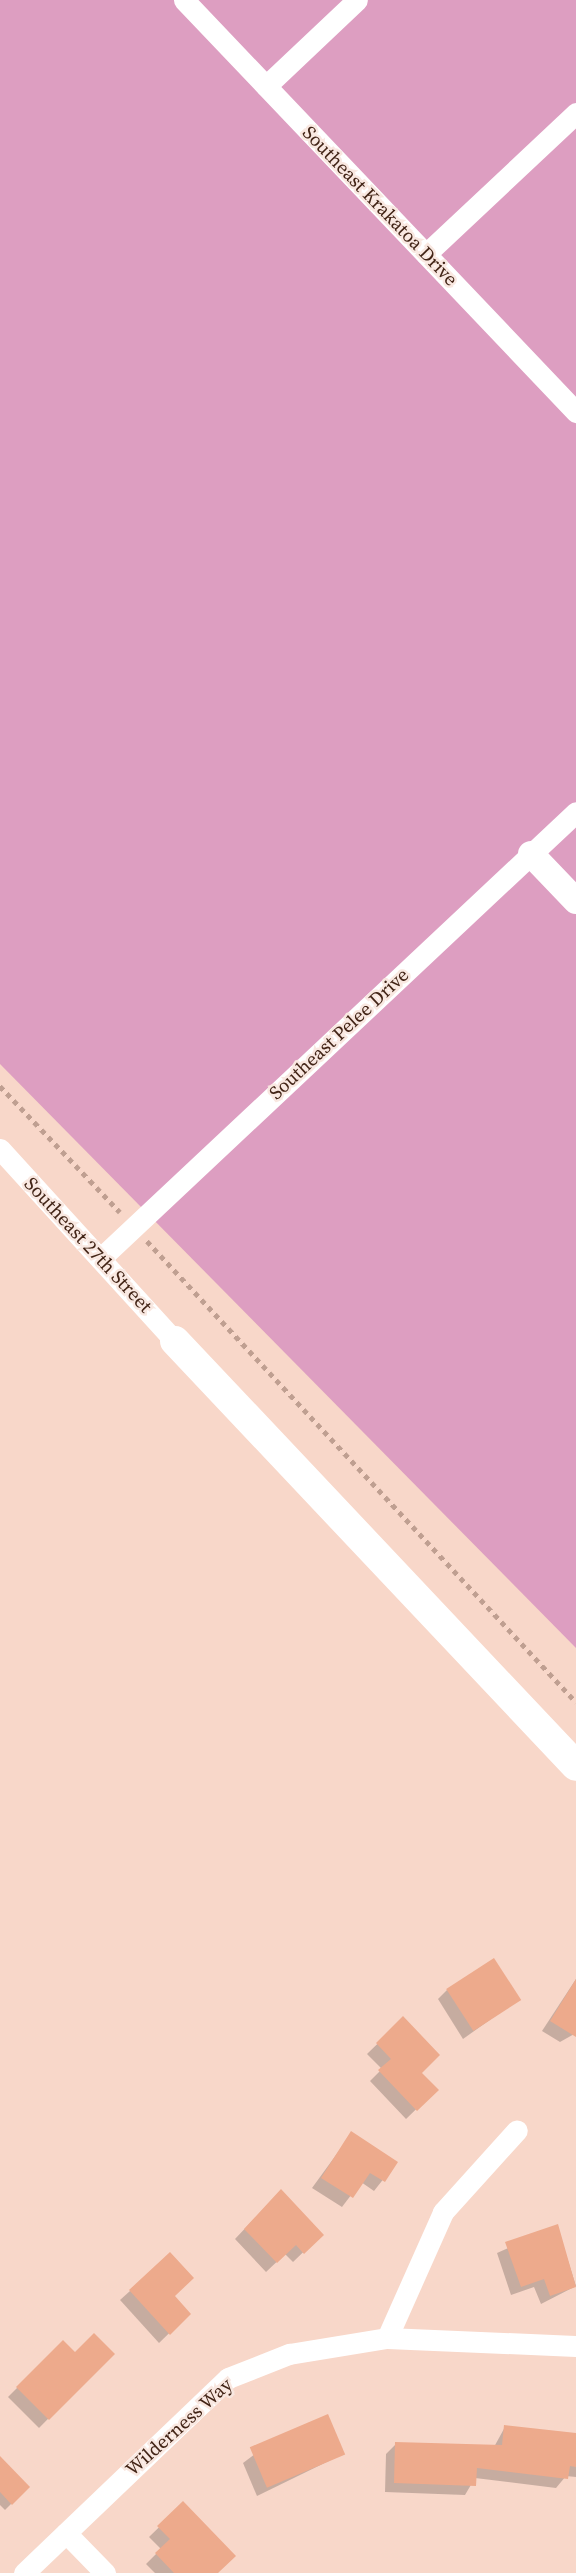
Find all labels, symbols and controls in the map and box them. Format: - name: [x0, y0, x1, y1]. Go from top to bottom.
- street label: Southeast Krakatoa Drive: [298, 121, 462, 291]
- street label: Southeast Pelee Drive: [265, 964, 413, 1104]
- street label: Southeast 27th Street: [19, 1173, 157, 1317]
- street label: Wilderness Way: [121, 2373, 237, 2481]

